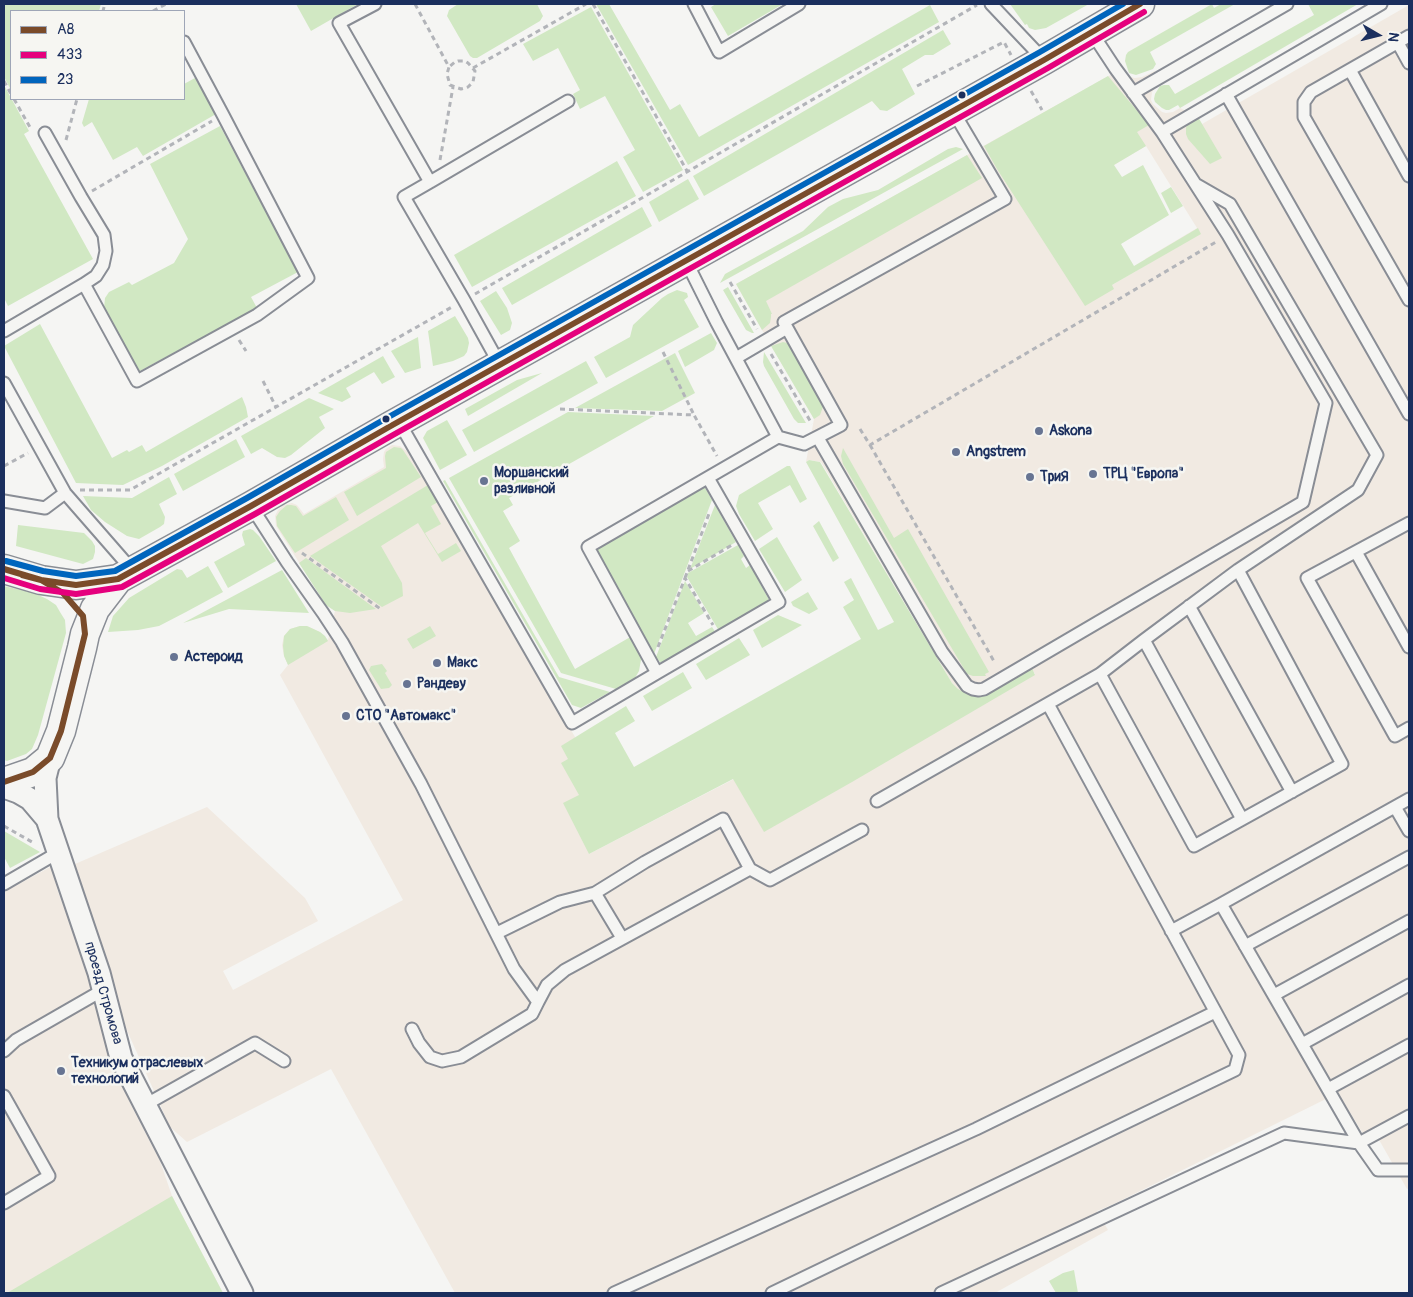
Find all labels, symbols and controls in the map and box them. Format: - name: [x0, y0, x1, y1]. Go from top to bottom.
- legend: [10, 10, 185, 100]
- north arrow: [1353, 10, 1403, 60]
- text: А8: [57, 20, 74, 39]
- text: N: [1384, 31, 1402, 43]
- text: 433: [57, 45, 82, 64]
- text: 23: [57, 70, 73, 89]
- unlabelled marker: [957, 90, 967, 100]
- unlabelled marker: [381, 414, 391, 424]
- place label: Askona: [1049, 423, 1092, 439]
- marker: Askona: [1033, 425, 1045, 437]
- place label: Angstrem: [966, 444, 1026, 460]
- marker: Angstrem: [950, 446, 962, 458]
- place label: Моршанский разливной: [494, 465, 569, 498]
- place label: ТРЦ "Европа": [1103, 466, 1184, 482]
- marker: ТРЦ "Европа": [1087, 468, 1099, 480]
- place label: ТриЯ: [1040, 469, 1069, 485]
- marker: ТриЯ: [1024, 471, 1036, 483]
- marker: Моршанский разливной: [478, 475, 490, 487]
- place label: Астероид: [184, 649, 243, 665]
- marker: Астероид: [168, 651, 180, 663]
- place label: Макс: [447, 655, 478, 671]
- marker: Макс: [431, 657, 443, 669]
- place label: Рандеву: [417, 676, 466, 692]
- marker: Рандеву: [401, 678, 413, 690]
- place label: СТО "Автомакс": [356, 708, 456, 724]
- marker: СТО "Автомакс": [340, 710, 352, 722]
- street label: проезд Стромова: [80, 940, 126, 1046]
- place label: Техникум отраслевых технологий: [71, 1055, 203, 1088]
- marker: Техникум отраслевых технологий: [55, 1065, 67, 1077]

